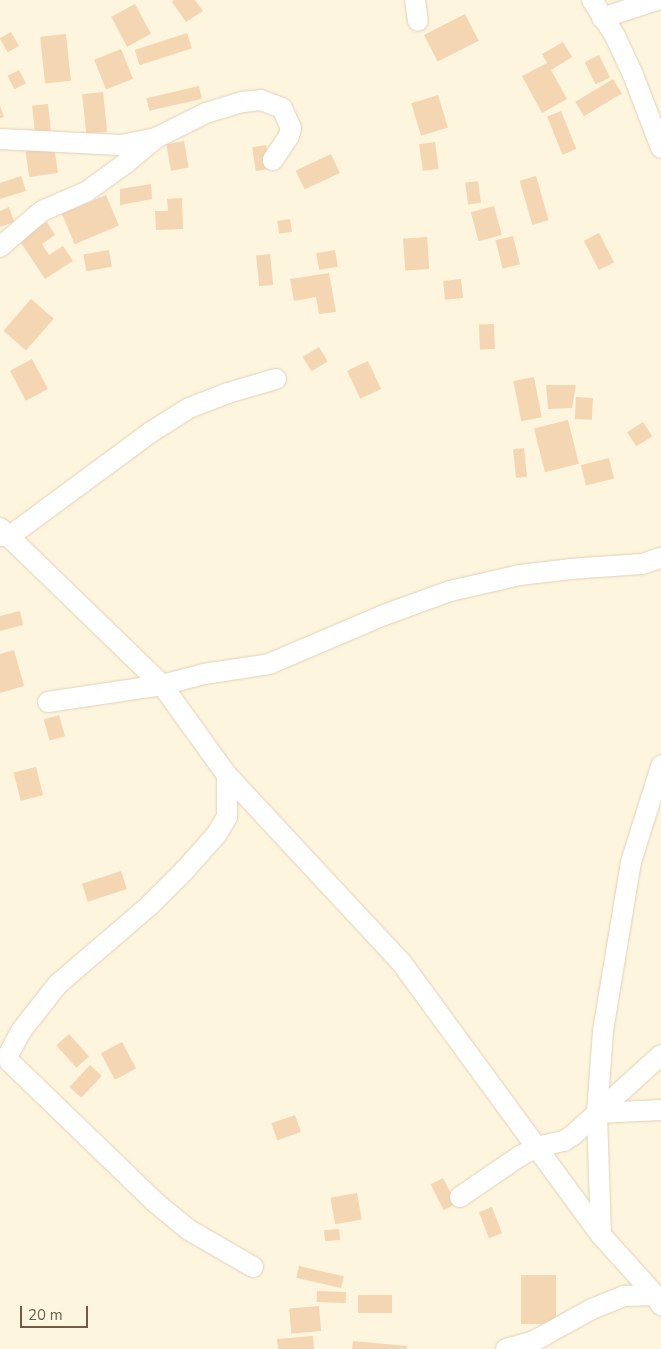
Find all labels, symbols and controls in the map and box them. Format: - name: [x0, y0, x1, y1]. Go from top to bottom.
- scale bar: [22, 1296, 90, 1328]
- text: 20 m: [28, 1305, 63, 1325]

